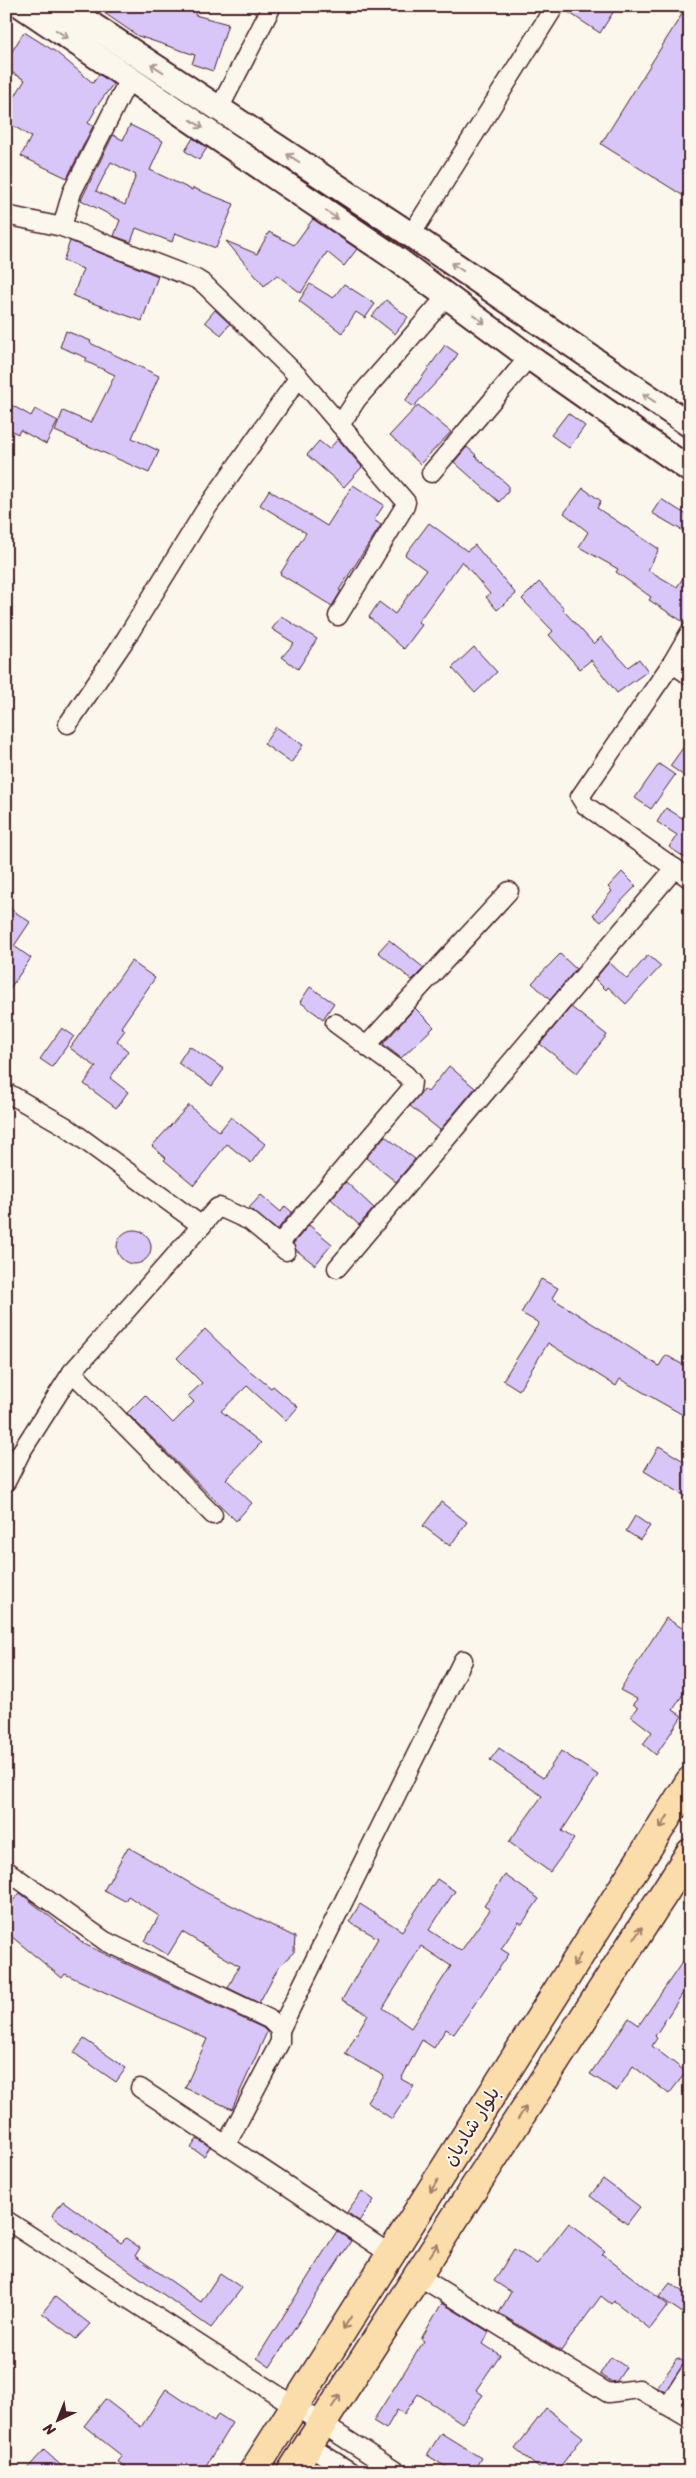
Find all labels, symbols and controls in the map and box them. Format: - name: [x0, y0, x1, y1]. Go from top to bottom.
- one-way arrow: [55, 29, 69, 39]
- one-way arrow: [150, 63, 164, 73]
- one-way arrow: [190, 119, 204, 129]
- one-way arrow: [286, 152, 300, 163]
- one-way arrow: [325, 210, 339, 220]
- one-way arrow: [451, 262, 465, 272]
- one-way arrow: [472, 314, 485, 325]
- one-way arrow: [643, 393, 657, 403]
- one-way arrow: [658, 1815, 668, 1829]
- one-way arrow: [633, 1926, 643, 1940]
- one-way arrow: [571, 1952, 581, 1966]
- street label: بلوار شادیان: [433, 2079, 509, 2173]
- one-way arrow: [517, 2107, 527, 2121]
- one-way arrow: [428, 2178, 438, 2192]
- one-way arrow: [429, 2243, 439, 2257]
- one-way arrow: [341, 2316, 352, 2330]
- one-way arrow: [331, 2394, 341, 2408]
- north arrow: [32, 2396, 82, 2446]
- text: N: [37, 2416, 62, 2442]

